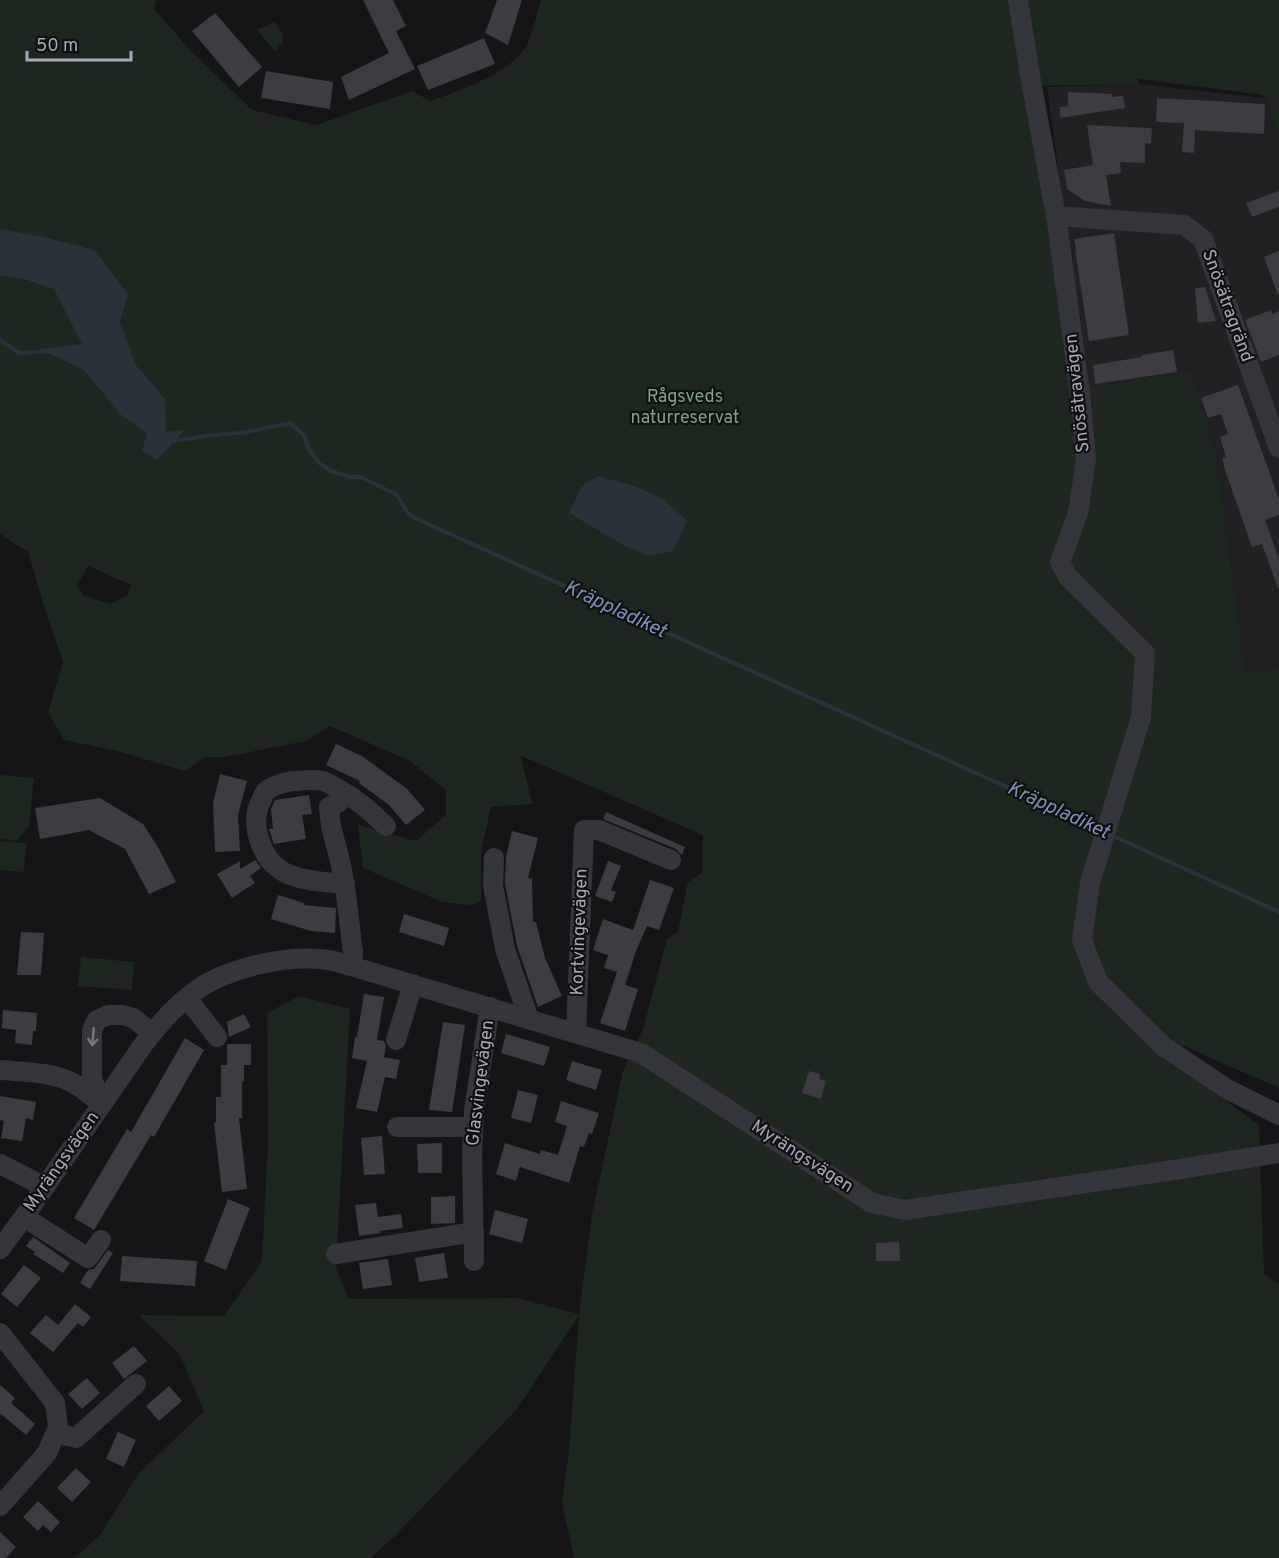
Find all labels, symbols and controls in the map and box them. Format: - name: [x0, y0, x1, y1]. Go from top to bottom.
- scale bar: [27, 24, 130, 62]
- text: 50 m: [36, 35, 78, 58]
- street label: Snösätragränd: [1196, 247, 1258, 365]
- street label: Snösätravägen: [1060, 332, 1096, 454]
- park label: Rågsveds naturreservat: [630, 386, 740, 430]
- water label: Kräppladiket: [560, 575, 671, 645]
- water label: Kräppladiket: [1003, 776, 1114, 846]
- street label: Kortvingevägen: [566, 868, 594, 996]
- street label: Glasvingevägen: [462, 1019, 500, 1147]
- one-way arrow: [87, 1027, 98, 1046]
- street label: Myrängsvägen: [19, 1107, 105, 1217]
- street label: Myrängsvägen: [747, 1115, 857, 1199]

